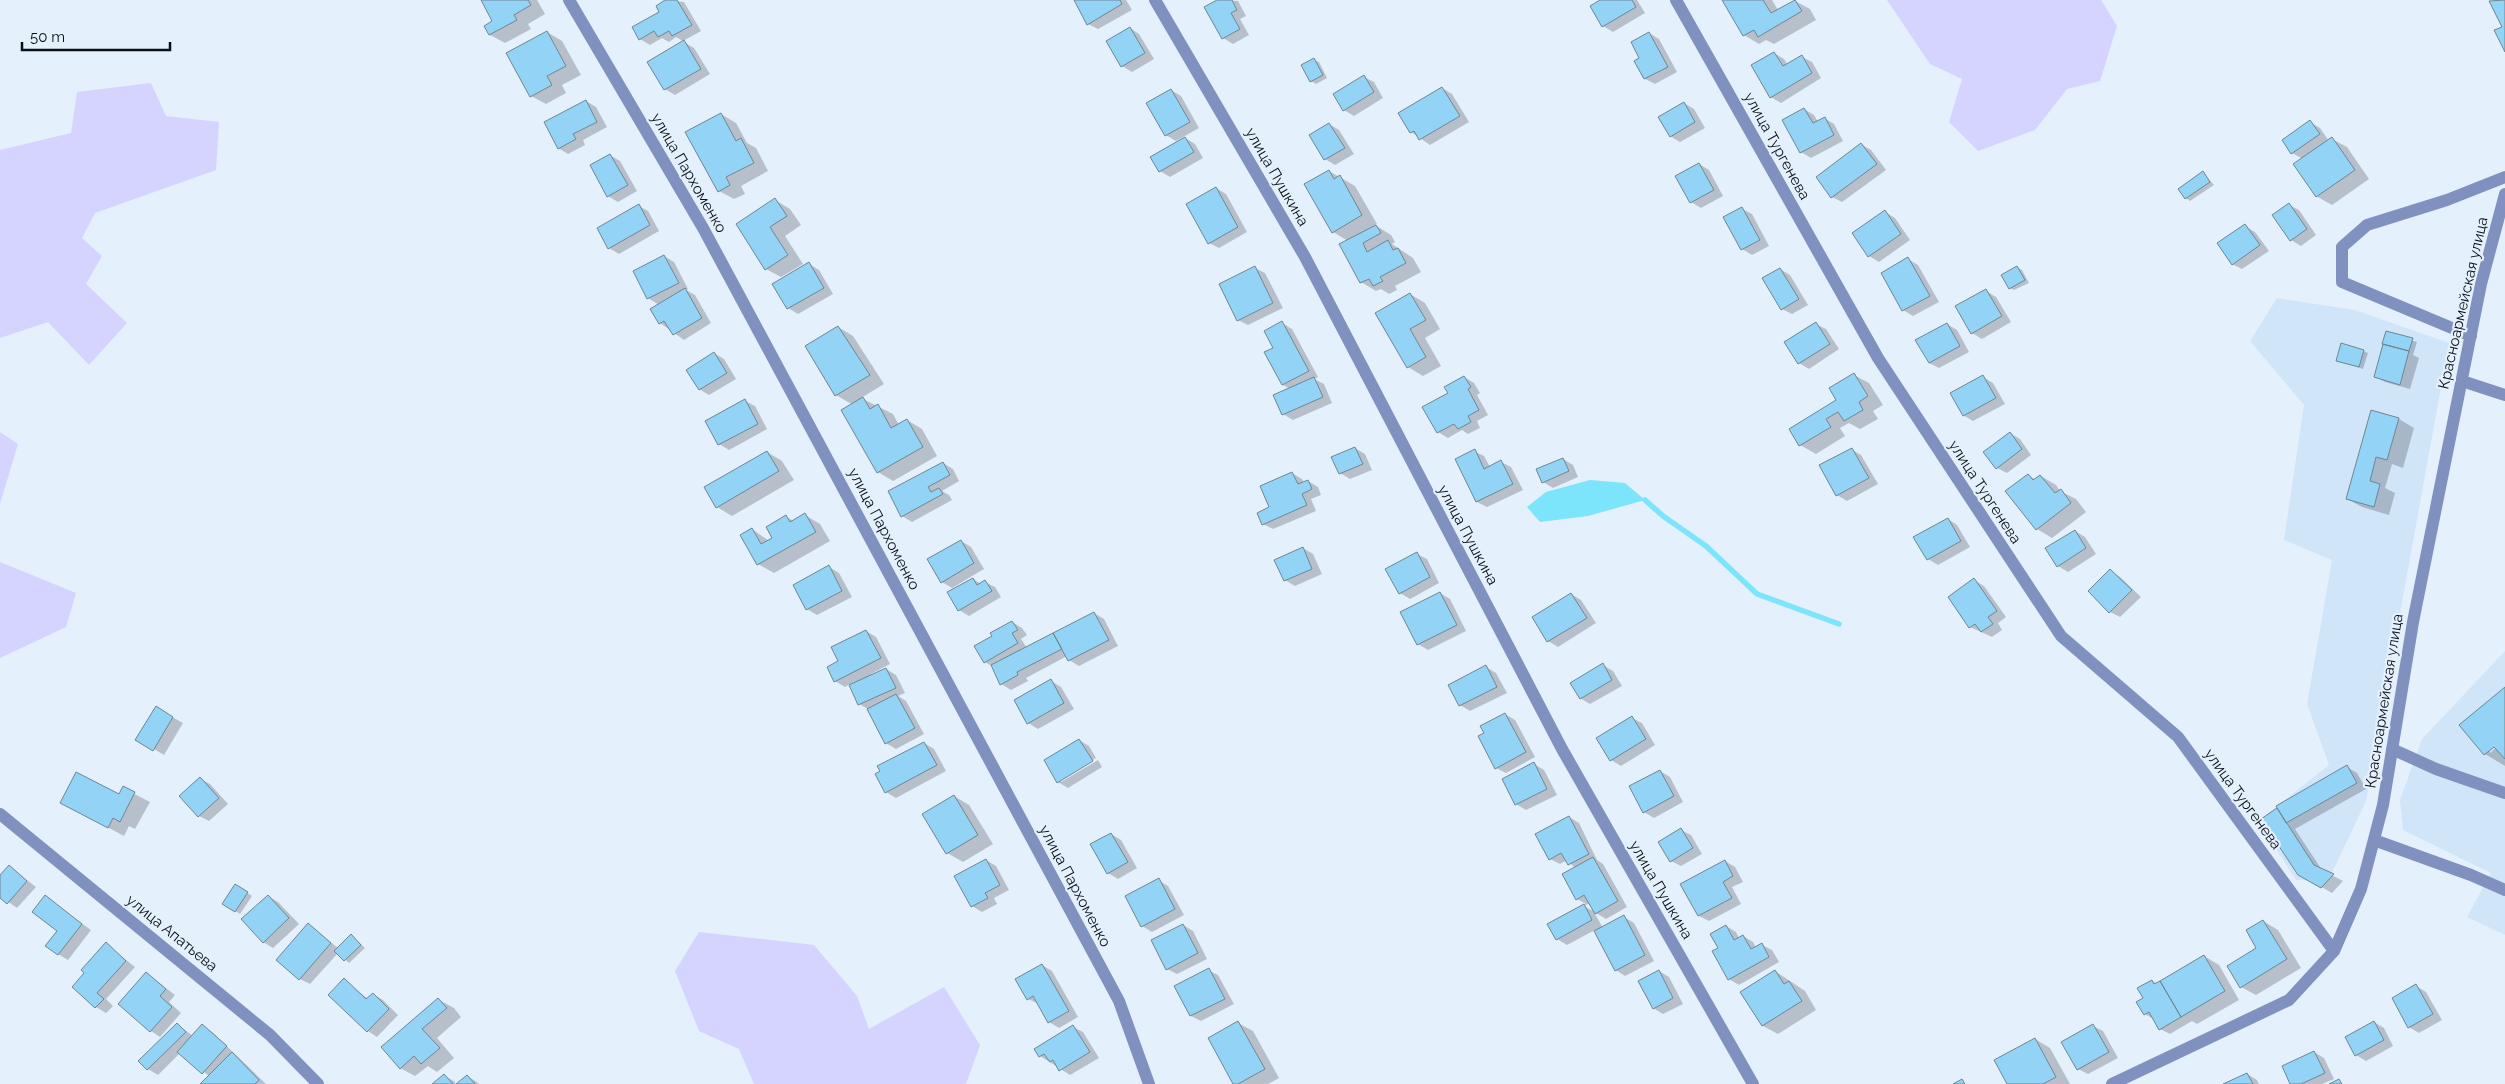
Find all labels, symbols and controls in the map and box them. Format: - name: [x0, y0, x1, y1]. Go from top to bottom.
- scale bar: [22, 20, 170, 52]
- text: 50 m: [30, 28, 65, 46]
- street label: улица Тургенева: [1740, 89, 1814, 203]
- street label: улица Пархоменко: [647, 110, 731, 236]
- street label: улица Пушкина: [1242, 125, 1312, 229]
- street label: Красноармейская улица: [2434, 215, 2492, 391]
- street label: улица Тургенева: [1945, 437, 2025, 547]
- street label: улица Пархоменко: [844, 465, 924, 593]
- street label: улица Пушкина: [1434, 482, 1502, 588]
- street label: Красноармейская улица: [2361, 613, 2407, 789]
- street label: улица Тургенева: [2201, 745, 2285, 853]
- street label: улица Пархоменко: [1035, 822, 1115, 950]
- street label: улица Пушкина: [1626, 838, 1696, 942]
- street label: улица Апатьева: [123, 891, 221, 975]

